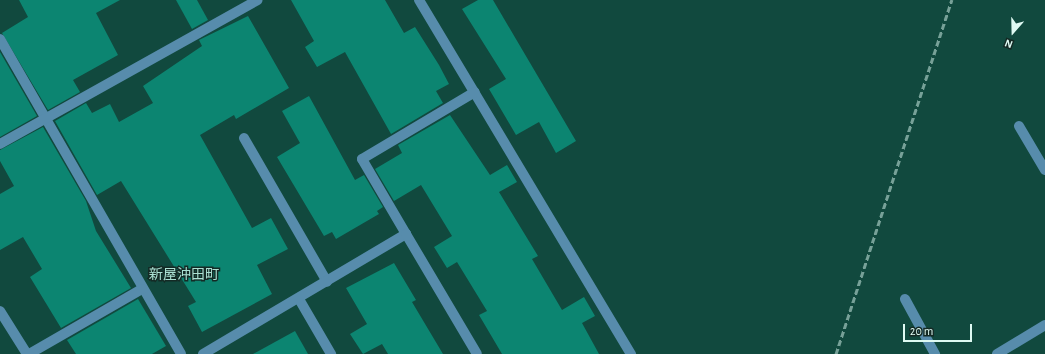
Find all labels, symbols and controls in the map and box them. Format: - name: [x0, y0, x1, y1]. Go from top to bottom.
- north arrow: [993, 12, 1033, 52]
- text: N: [1003, 37, 1014, 50]
- district label: 新屋沖田町: [149, 267, 219, 283]
- scale bar: [905, 316, 974, 342]
- text: 20 m: [910, 325, 933, 337]

